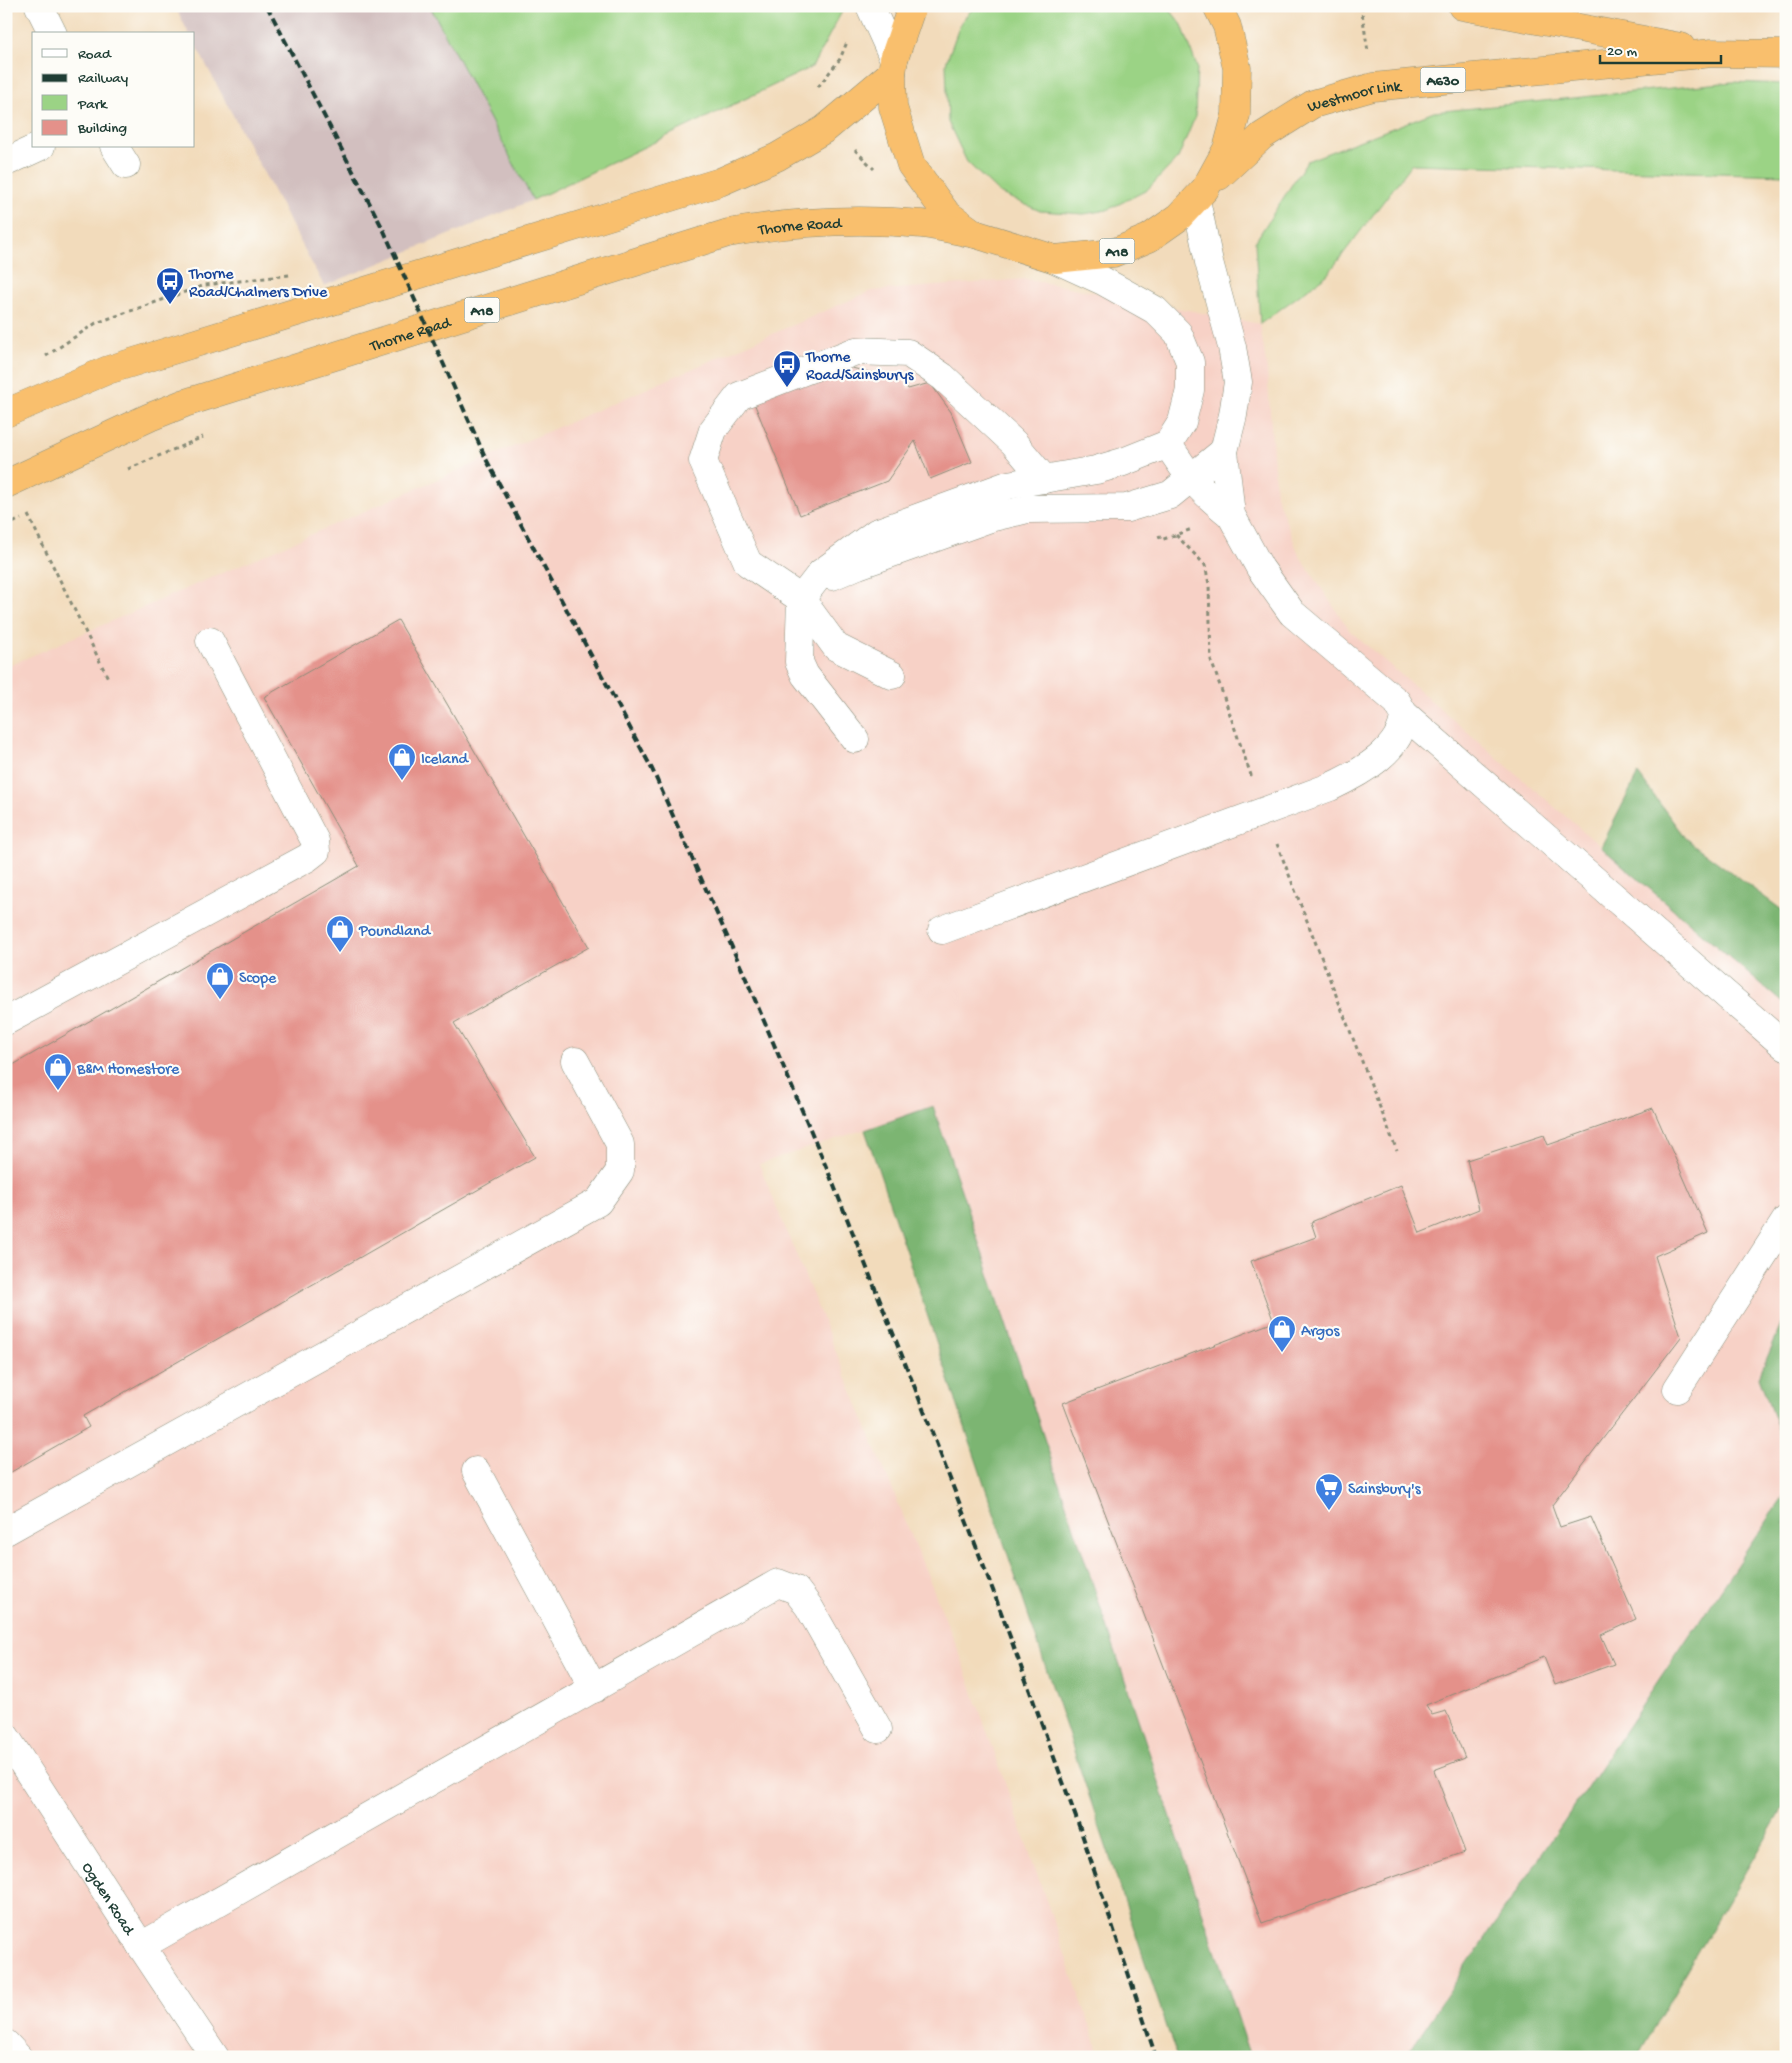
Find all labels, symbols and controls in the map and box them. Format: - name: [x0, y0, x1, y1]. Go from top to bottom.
- legend: [32, 32, 195, 148]
- scale bar: [1600, 32, 1721, 64]
- text: 20 m: [1607, 43, 1637, 61]
- text: Road: [78, 46, 112, 64]
- road number: A630: [1420, 68, 1466, 92]
- text: Railway: [78, 70, 129, 88]
- street label: Westmoor Link: [1306, 78, 1404, 118]
- text: Park: [77, 96, 108, 114]
- text: Building: [77, 120, 127, 138]
- street label: Thorne Road: [757, 215, 844, 241]
- road number: A18: [1100, 238, 1134, 264]
- bus stop icon: Thorne Road/Chalmers Drive: [155, 266, 185, 305]
- place label: Thorne Road/Chalmers Drive: [188, 266, 328, 303]
- road number: A18: [464, 298, 500, 322]
- street label: Thorne Road: [367, 314, 455, 358]
- bus stop icon: Thorne Road/Sainsburys: [772, 349, 802, 388]
- place label: Thorne Road/Sainsburys: [805, 349, 915, 386]
- shop icon: Iceland: [387, 742, 417, 781]
- place label: Iceland: [421, 751, 470, 770]
- shop icon: Poundland: [325, 914, 355, 953]
- place label: Poundland: [358, 923, 432, 942]
- shop icon: Scope: [205, 961, 235, 1000]
- place label: Scope: [239, 970, 277, 989]
- shop icon: B&M Homestore: [43, 1052, 73, 1091]
- place label: B&M Homestore: [76, 1061, 180, 1080]
- shop icon: Argos: [1267, 1314, 1297, 1353]
- place label: Argos: [1301, 1323, 1341, 1342]
- supermarket icon: Sainsbury's: [1314, 1472, 1344, 1511]
- place label: Sainsbury's: [1348, 1481, 1422, 1500]
- street label: Ogden Road: [76, 1859, 138, 1941]

